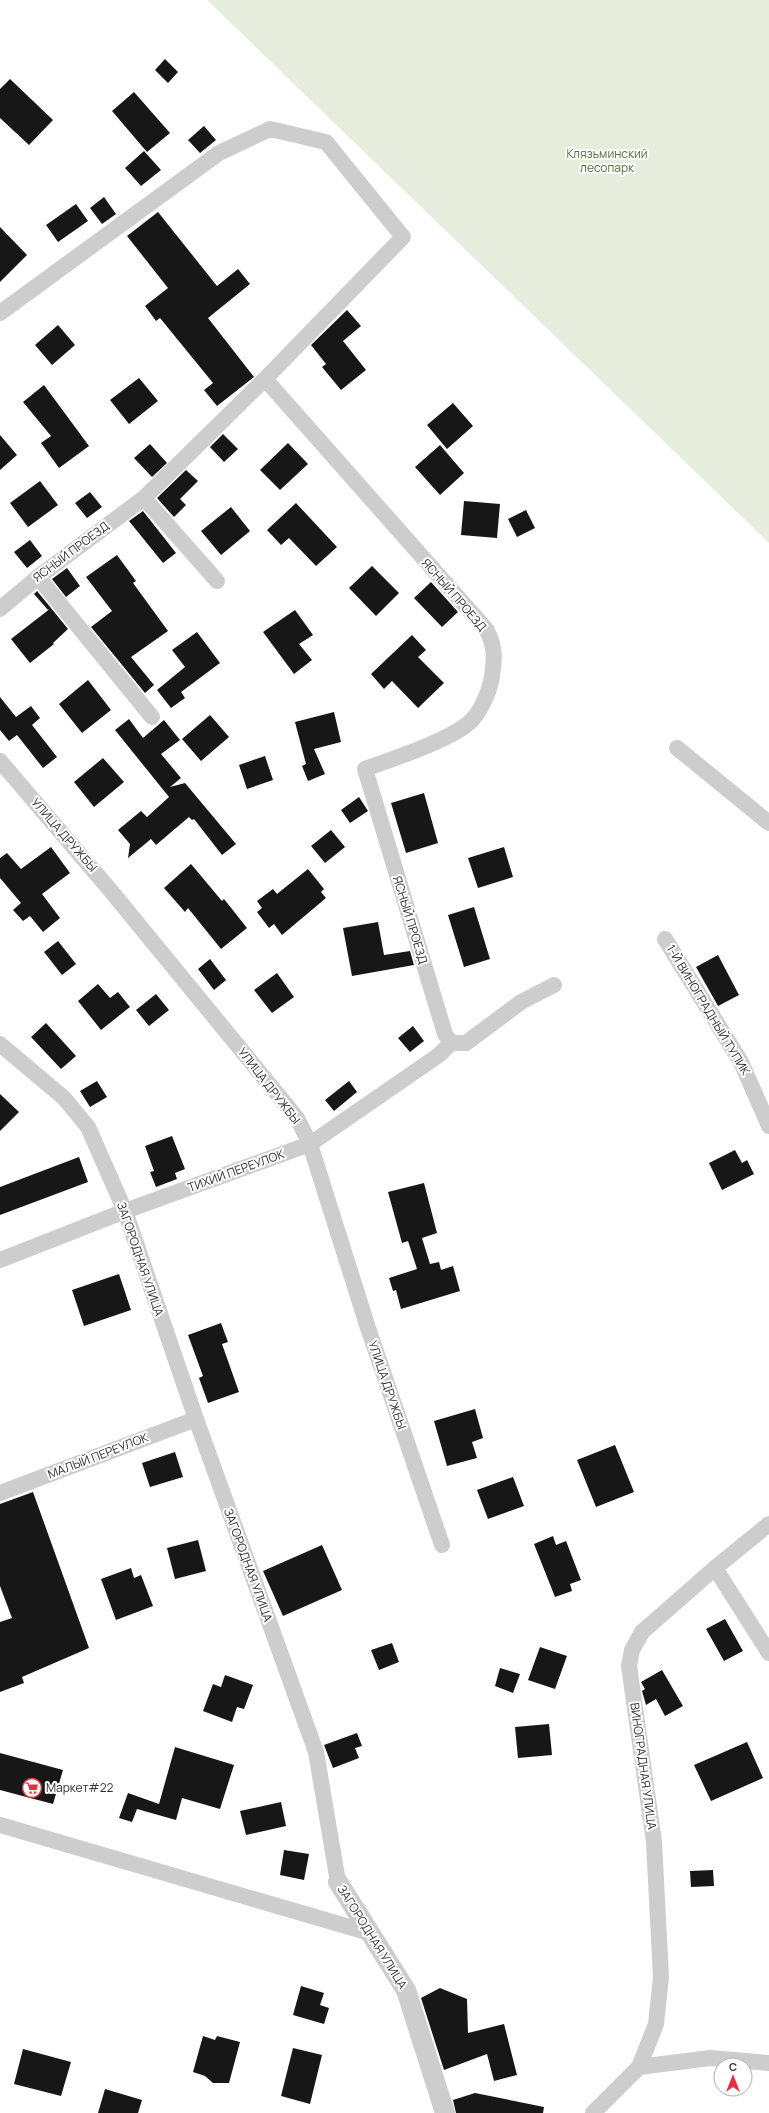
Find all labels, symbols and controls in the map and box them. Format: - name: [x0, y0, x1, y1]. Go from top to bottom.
- park label: Клязьминский лесопарк: [566, 145, 648, 176]
- street label: ЯСНЫЙ ПРОЕЗД: [29, 517, 112, 586]
- street label: ЯСНЫЙ ПРОЕЗД: [418, 555, 491, 635]
- street label: УЛИЦА ДРУЖБЫ: [28, 794, 101, 875]
- street label: ЯСНЫЙ ПРОЕЗД: [389, 874, 432, 966]
- street label: 1-Й ВИНОГРАДНЫЙ ТУПИК: [663, 941, 755, 1079]
- street label: УЛИЦА ДРУЖБЫ: [234, 1044, 305, 1127]
- street label: ТИХИЙ ПЕРЕУЛОК: [185, 1145, 287, 1196]
- street label: ЗАГОРОДНАЯ УЛИЦА: [113, 1200, 168, 1319]
- street label: УЛИЦА ДРУЖБЫ: [364, 1338, 411, 1431]
- street label: МАЛЫЙ ПЕРЕУЛОК: [45, 1428, 151, 1483]
- street label: ЗАГОРОДНАЯ УЛИЦА: [220, 1506, 277, 1624]
- street label: ВИНОГРАДНАЯ УЛИЦА: [626, 1701, 661, 1831]
- supermarket icon: Маркет#22: [21, 1777, 43, 1799]
- place label: Маркет#22: [46, 1779, 113, 1796]
- street label: ЗАГОРОДНАЯ УЛИЦА: [334, 1882, 412, 1992]
- north arrow: [713, 2057, 753, 2097]
- text: С: [729, 2059, 737, 2074]

